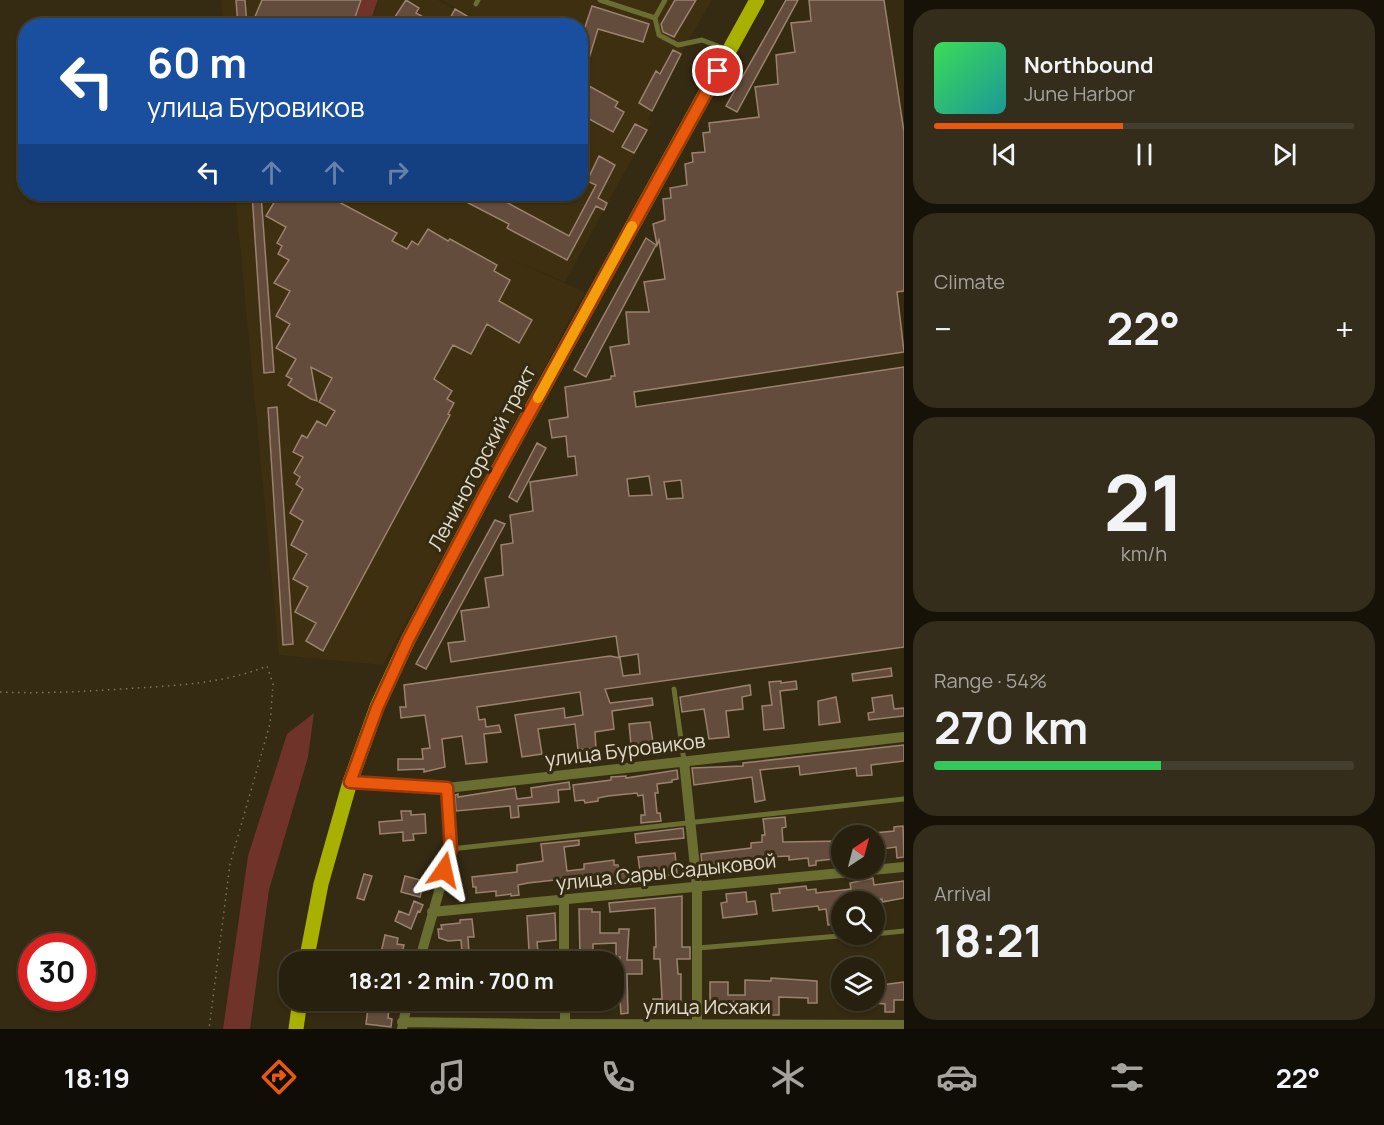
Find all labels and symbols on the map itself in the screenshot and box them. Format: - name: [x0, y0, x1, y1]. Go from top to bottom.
- pin: [692, 45, 743, 96]
- street label: Лениногорский тракт: [421, 360, 542, 555]
- street label: улица Буровиков: [543, 726, 707, 773]
- north arrow: [831, 825, 885, 879]
- position arrow: [412, 838, 476, 902]
- street label: улица Сары Садыковой: [554, 847, 777, 897]
- speed limit sign: 30: [18, 933, 96, 1011]
- street label: улица Исхаки: [643, 993, 771, 1020]

